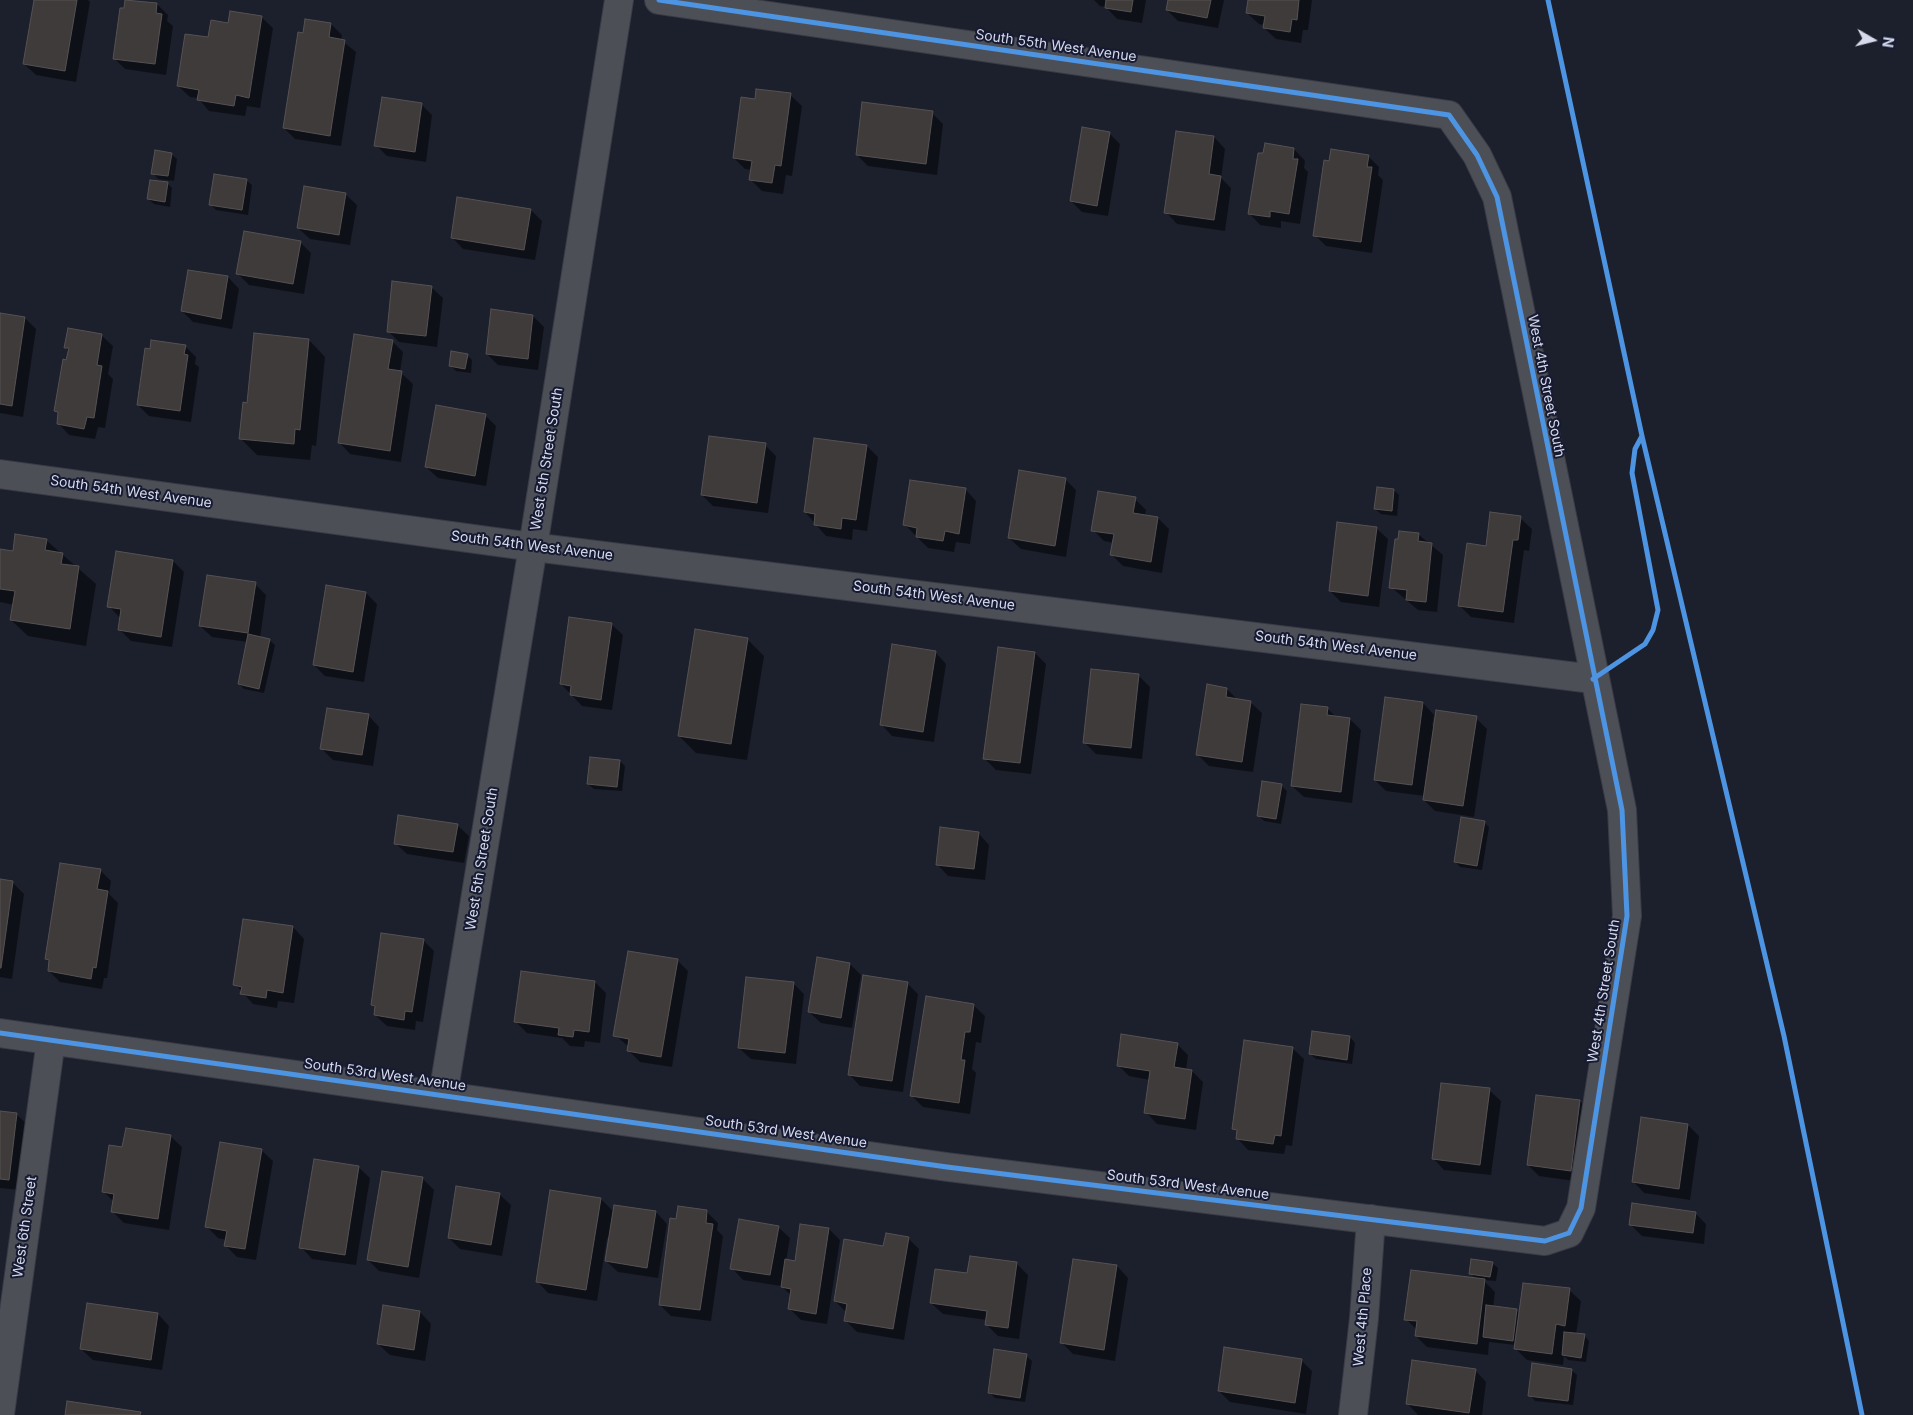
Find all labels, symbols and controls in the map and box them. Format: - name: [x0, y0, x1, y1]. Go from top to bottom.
- north arrow: [1848, 15, 1898, 65]
- street label: South 55th West Avenue: [974, 26, 1138, 66]
- text: N: [1879, 36, 1898, 49]
- street label: West 4th Street South: [1524, 313, 1568, 459]
- street label: West 5th Street South: [527, 386, 567, 532]
- street label: South 54th West Avenue: [49, 472, 213, 512]
- street label: South 54th West Avenue: [450, 528, 614, 564]
- street label: South 54th West Avenue: [852, 578, 1016, 614]
- street label: South 54th West Avenue: [1254, 628, 1418, 664]
- street label: West 5th Street South: [462, 786, 502, 932]
- street label: West 4th Street South: [1584, 918, 1624, 1064]
- street label: South 53rd West Avenue: [303, 1055, 467, 1095]
- street label: South 53rd West Avenue: [704, 1112, 868, 1152]
- street label: South 53rd West Avenue: [1106, 1167, 1270, 1203]
- street label: West 6th Street: [10, 1175, 40, 1279]
- street label: West 4th Place: [1350, 1267, 1376, 1367]

